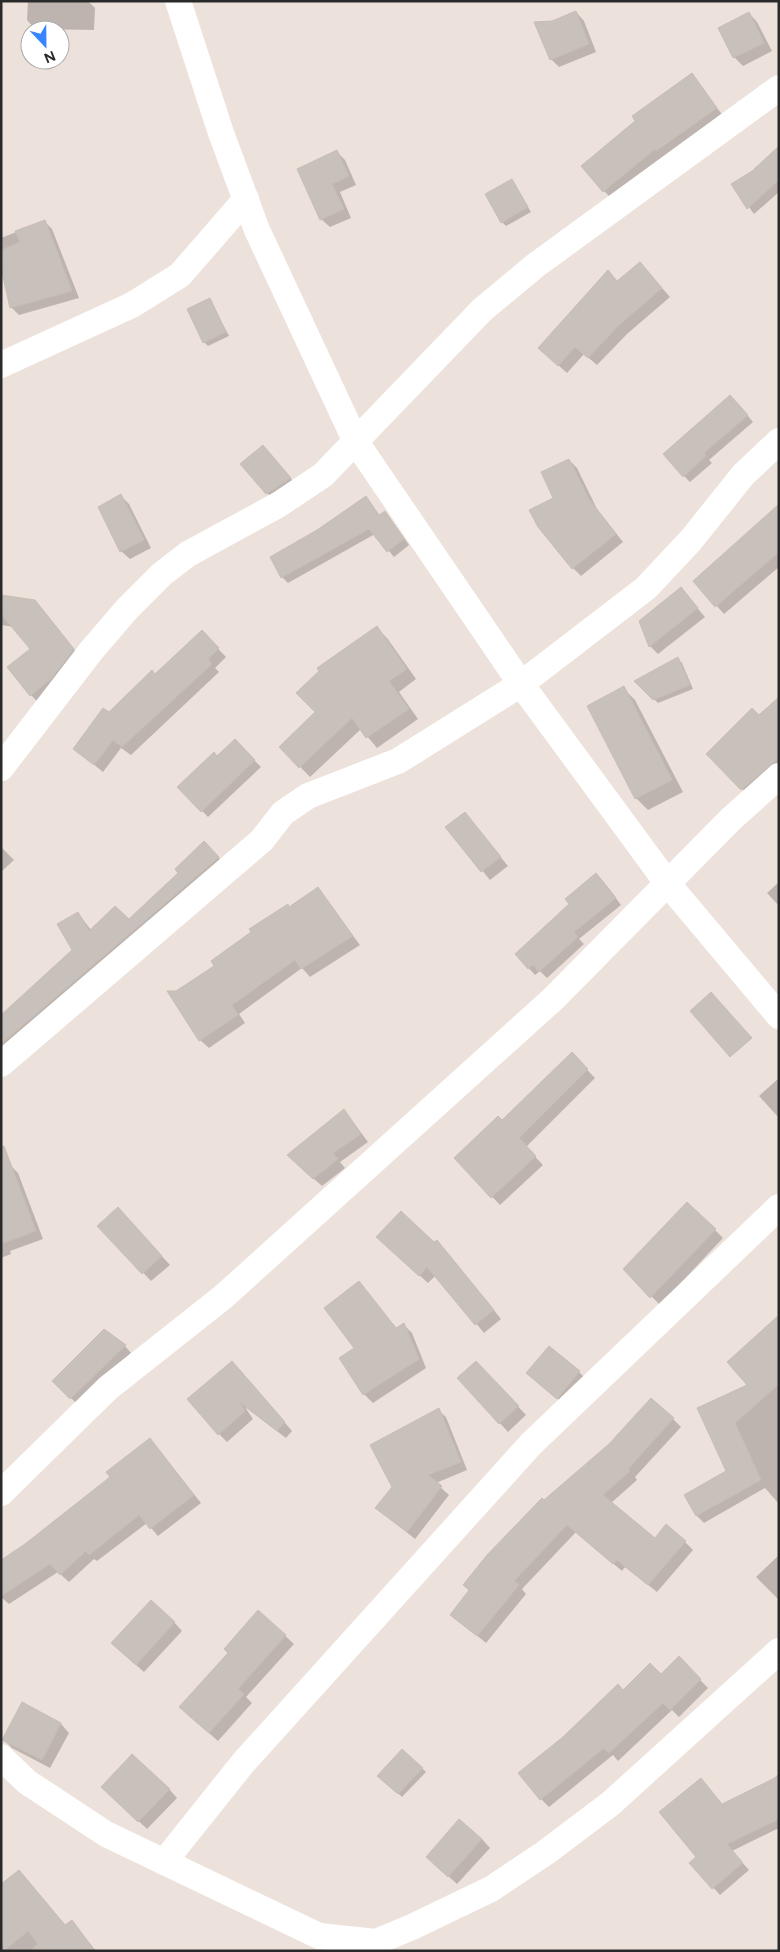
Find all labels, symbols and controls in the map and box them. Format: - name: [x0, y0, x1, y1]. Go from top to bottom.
- north arrow: [20, 20, 70, 70]
- text: N: [41, 47, 58, 66]

